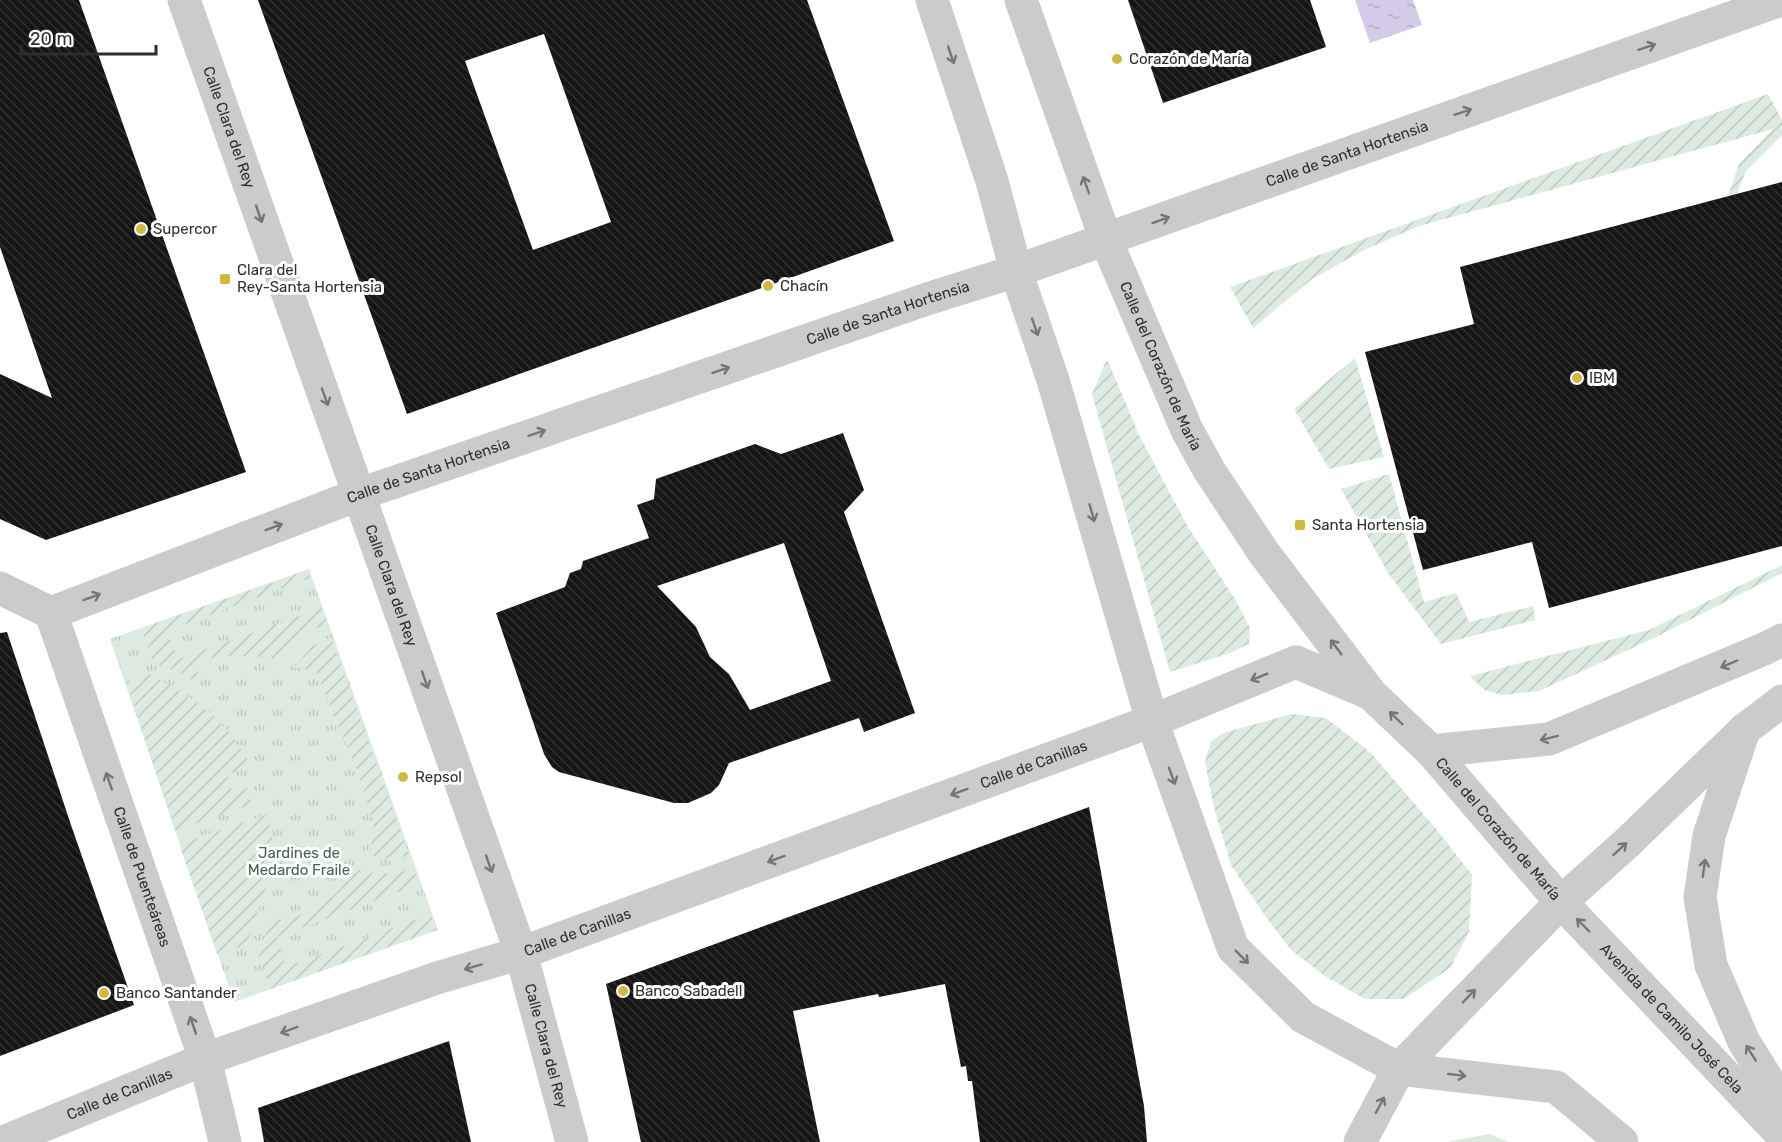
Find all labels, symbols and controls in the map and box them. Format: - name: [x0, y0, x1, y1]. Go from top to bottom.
- scale bar: [21, 18, 156, 56]
- text: 20 m: [30, 28, 72, 50]
- one-way arrow: [1637, 41, 1656, 52]
- one-way arrow: [946, 45, 957, 64]
- place label: Corazón de María: [1129, 50, 1249, 68]
- marker: Corazón de María: [1110, 52, 1124, 66]
- street label: Calle Clara del Rey: [199, 64, 259, 191]
- one-way arrow: [1453, 106, 1472, 117]
- street label: Calle de Santa Hortensia: [1263, 117, 1431, 191]
- one-way arrow: [1080, 176, 1091, 195]
- one-way arrow: [254, 204, 265, 223]
- one-way arrow: [1151, 213, 1169, 224]
- place label: Supercor: [153, 220, 217, 238]
- marker: Supercor: [134, 222, 148, 236]
- place label: Clara del Rey-Santa Hortensia: [237, 261, 382, 296]
- marker: Clara del Rey-Santa Hortensia: [218, 272, 232, 286]
- place label: Chacín: [780, 277, 828, 295]
- street label: Calle de Santa Hortensia: [804, 277, 972, 349]
- marker: Chacín: [761, 279, 775, 293]
- street label: Calle del Corazón de María: [1116, 279, 1206, 454]
- one-way arrow: [1030, 317, 1041, 336]
- one-way arrow: [711, 363, 730, 374]
- place label: IBM: [1589, 369, 1615, 387]
- marker: IBM: [1570, 371, 1584, 385]
- one-way arrow: [320, 387, 331, 406]
- one-way arrow: [527, 427, 546, 438]
- street label: Calle de Santa Hortensia: [344, 434, 512, 507]
- one-way arrow: [1086, 503, 1098, 522]
- place label: Santa Hortensia: [1312, 516, 1424, 534]
- marker: Santa Hortensia: [1293, 518, 1307, 532]
- one-way arrow: [264, 521, 283, 532]
- street label: Calle Clara del Rey: [361, 522, 421, 649]
- one-way arrow: [82, 591, 101, 602]
- one-way arrow: [1330, 640, 1342, 656]
- one-way arrow: [1720, 659, 1738, 670]
- one-way arrow: [420, 670, 431, 689]
- one-way arrow: [1250, 673, 1269, 684]
- one-way arrow: [1389, 711, 1404, 725]
- one-way arrow: [1539, 732, 1558, 744]
- street label: Calle de Canillas: [978, 736, 1090, 792]
- street label: Calle del Corazón de María: [1432, 754, 1565, 904]
- one-way arrow: [1167, 767, 1178, 785]
- place label: Repsol: [415, 768, 462, 786]
- marker: Repsol: [396, 770, 410, 784]
- one-way arrow: [102, 772, 113, 791]
- one-way arrow: [950, 787, 969, 798]
- street label: Calle de Puenteáreas: [110, 804, 175, 950]
- one-way arrow: [1612, 842, 1627, 856]
- park label: Jardines de Medardo Fraile: [248, 844, 350, 879]
- one-way arrow: [485, 854, 496, 873]
- one-way arrow: [767, 855, 786, 866]
- one-way arrow: [1699, 859, 1710, 879]
- street label: Calle de Canillas: [521, 904, 634, 960]
- one-way arrow: [1576, 918, 1590, 933]
- street label: Avenida de Camilo José Cela: [1596, 940, 1747, 1097]
- one-way arrow: [1235, 949, 1250, 964]
- one-way arrow: [464, 962, 483, 973]
- street label: Calle Clara del Rey: [521, 982, 571, 1110]
- place label: Banco Sabadell: [635, 982, 742, 1000]
- place label: Banco Santander: [116, 984, 237, 1002]
- marker: Banco Sabadell: [616, 984, 630, 998]
- marker: Banco Santander: [97, 986, 111, 1000]
- one-way arrow: [1461, 989, 1476, 1004]
- one-way arrow: [187, 1016, 198, 1035]
- one-way arrow: [280, 1026, 299, 1037]
- one-way arrow: [1745, 1045, 1758, 1062]
- street label: Calle de Canillas: [64, 1064, 176, 1124]
- one-way arrow: [1447, 1070, 1467, 1081]
- one-way arrow: [1375, 1097, 1386, 1115]

